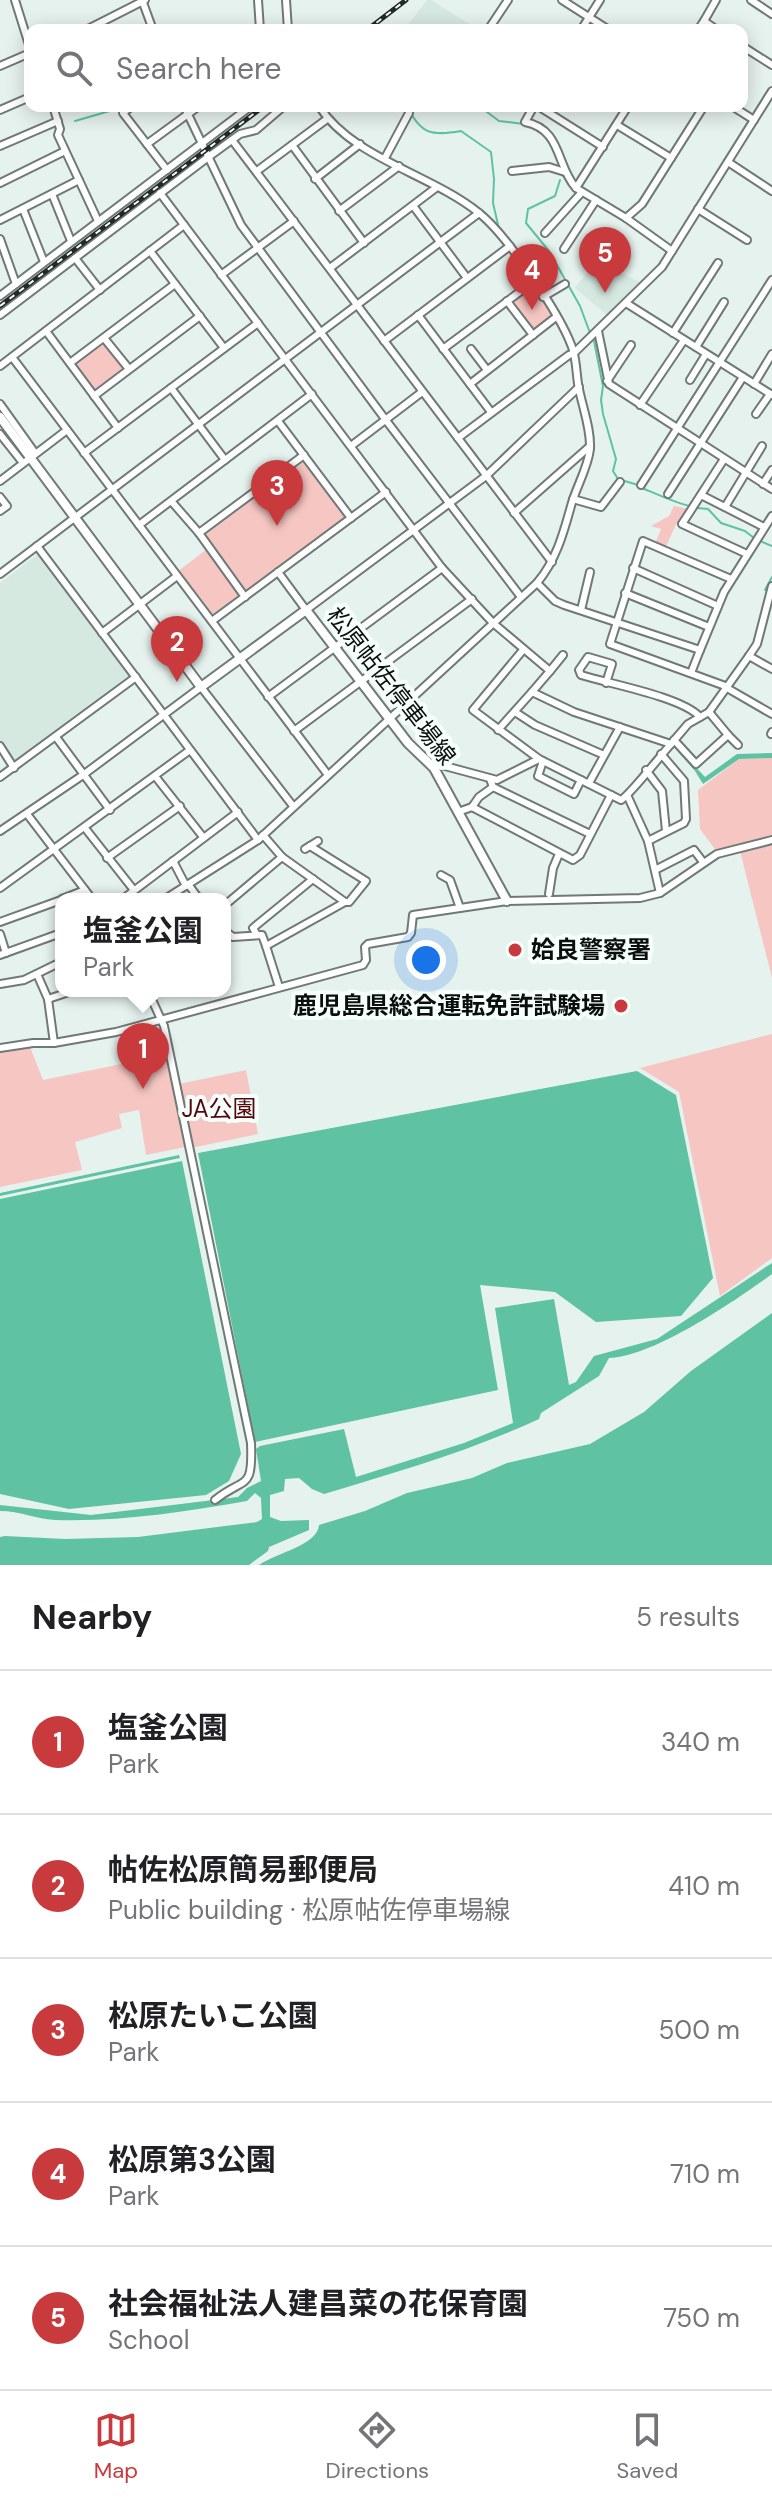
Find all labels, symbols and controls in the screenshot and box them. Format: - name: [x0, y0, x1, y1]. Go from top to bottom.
- search box: [24, 24, 748, 112]
- icon: search: [52, 46, 96, 90]
- text: Search here: [116, 49, 282, 88]
- pin: 5: [579, 227, 631, 293]
- pin: 4: [506, 244, 558, 310]
- pin: 3: [251, 460, 303, 526]
- street label: 松原帖佐停車場線: [320, 601, 463, 771]
- pin: 2: [151, 616, 203, 682]
- popup: [55, 893, 231, 997]
- text: 塩釜公園: [83, 911, 203, 950]
- place label: 姶良警察署: [531, 934, 651, 965]
- your location: [406, 940, 446, 980]
- marker: 姶良警察署: [506, 941, 524, 959]
- text: Park: [83, 950, 134, 984]
- place label: 鹿児島県総合運転免許試験場: [293, 990, 605, 1021]
- marker: 鹿児島県総合運転免許試験場: [612, 997, 630, 1015]
- pin: 1: [117, 1023, 169, 1089]
- park label: JA公園: [181, 1093, 257, 1124]
- text: Nearby: [32, 1595, 152, 1640]
- text: 5 results: [636, 1600, 740, 1634]
- text: 塩釜公園: [108, 1708, 228, 1747]
- text: 1: [53, 1725, 63, 1759]
- text: 340 m: [661, 1725, 740, 1759]
- text: Park: [108, 1747, 159, 1781]
- text: 帖佐松原簡易郵便局: [108, 1850, 378, 1889]
- text: 2: [50, 1869, 66, 1903]
- text: 410 m: [668, 1869, 740, 1903]
- text: Public building · 松原帖佐停車場線: [108, 1893, 510, 1927]
- text: 松原たいこ公園: [108, 1996, 318, 2035]
- text: 3: [50, 2013, 66, 2047]
- text: 500 m: [658, 2013, 740, 2047]
- text: Park: [108, 2035, 159, 2069]
- text: 松原第3公園: [108, 2140, 276, 2179]
- text: 4: [50, 2157, 66, 2191]
- text: 710 m: [670, 2157, 740, 2191]
- text: Park: [108, 2179, 159, 2213]
- text: 社会福祉法人建昌菜の花保育園: [108, 2284, 528, 2323]
- text: 5: [50, 2301, 66, 2335]
- text: 750 m: [663, 2301, 740, 2335]
- text: School: [108, 2323, 190, 2357]
- tab: Map: [94, 2408, 138, 2485]
- tab: Directions: [326, 2408, 429, 2485]
- tab: Saved: [617, 2408, 678, 2485]

